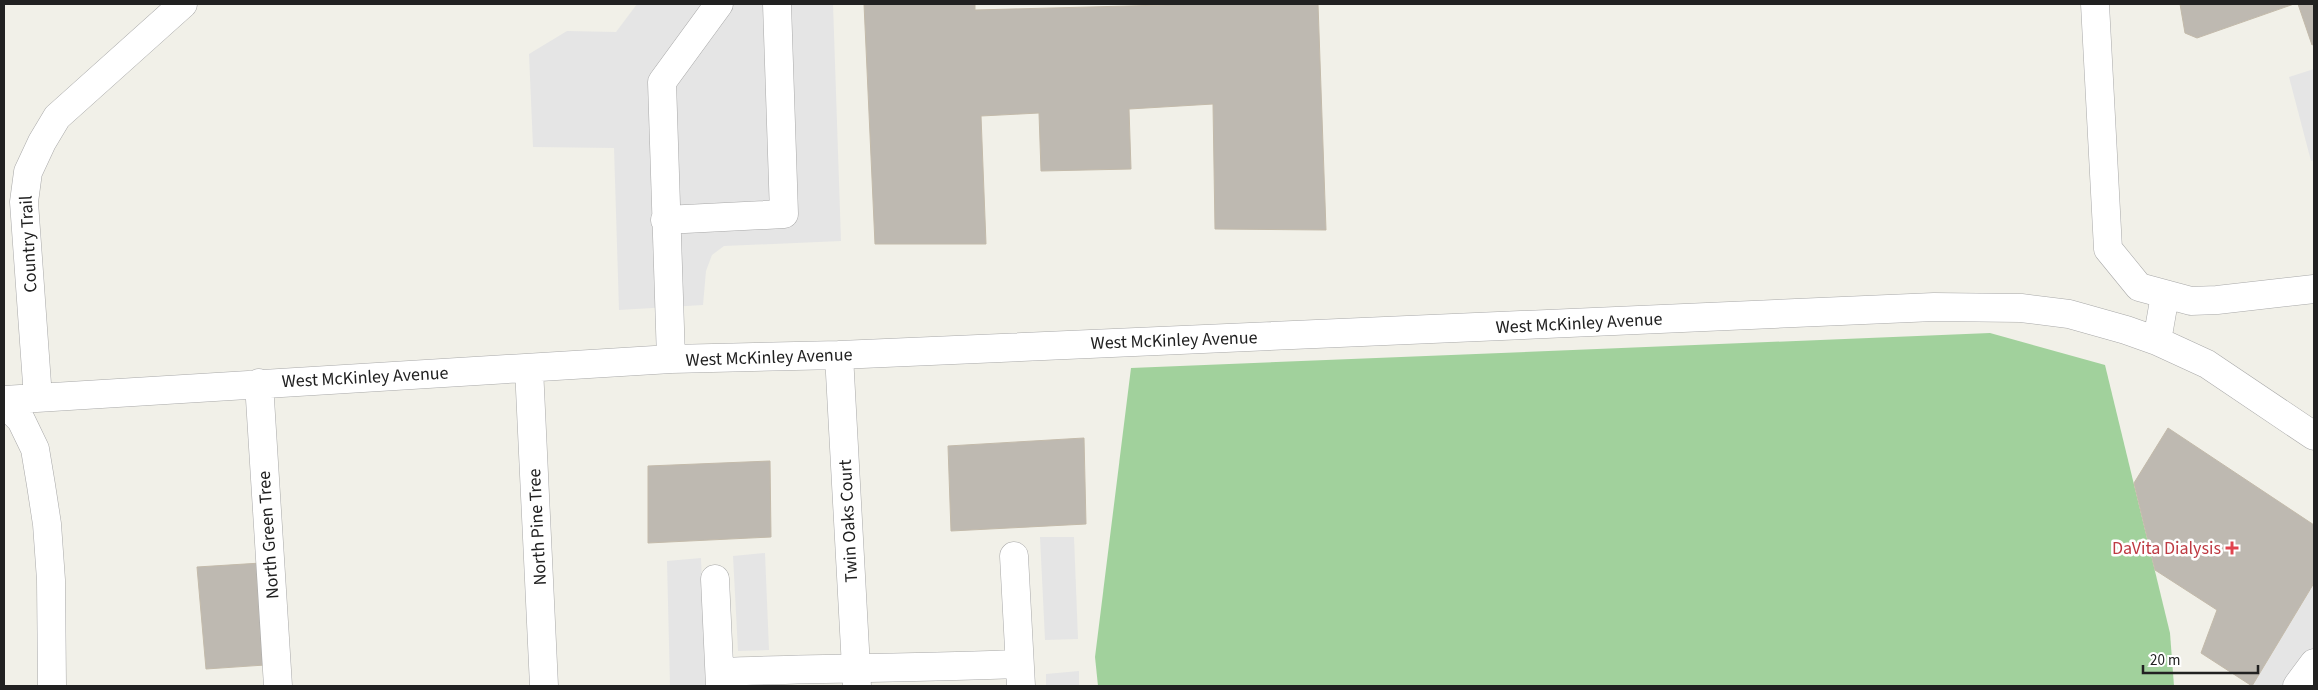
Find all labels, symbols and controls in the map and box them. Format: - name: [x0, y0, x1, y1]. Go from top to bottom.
- street label: Country Trail: [13, 195, 44, 293]
- street label: West McKinley Avenue: [1495, 307, 1663, 340]
- street label: West McKinley Avenue: [1090, 325, 1258, 356]
- street label: West McKinley Avenue: [685, 342, 853, 373]
- street label: West McKinley Avenue: [281, 361, 449, 394]
- street label: Twin Oaks Court: [833, 459, 864, 583]
- street label: North Pine Tree: [522, 468, 553, 586]
- street label: North Green Tree: [252, 470, 285, 600]
- place label: DaVita Dialysis: [2112, 536, 2221, 561]
- marker: DaVita Dialysis: [2225, 541, 2239, 555]
- scale bar: [2143, 642, 2258, 674]
- text: 20 m: [2150, 650, 2180, 671]

